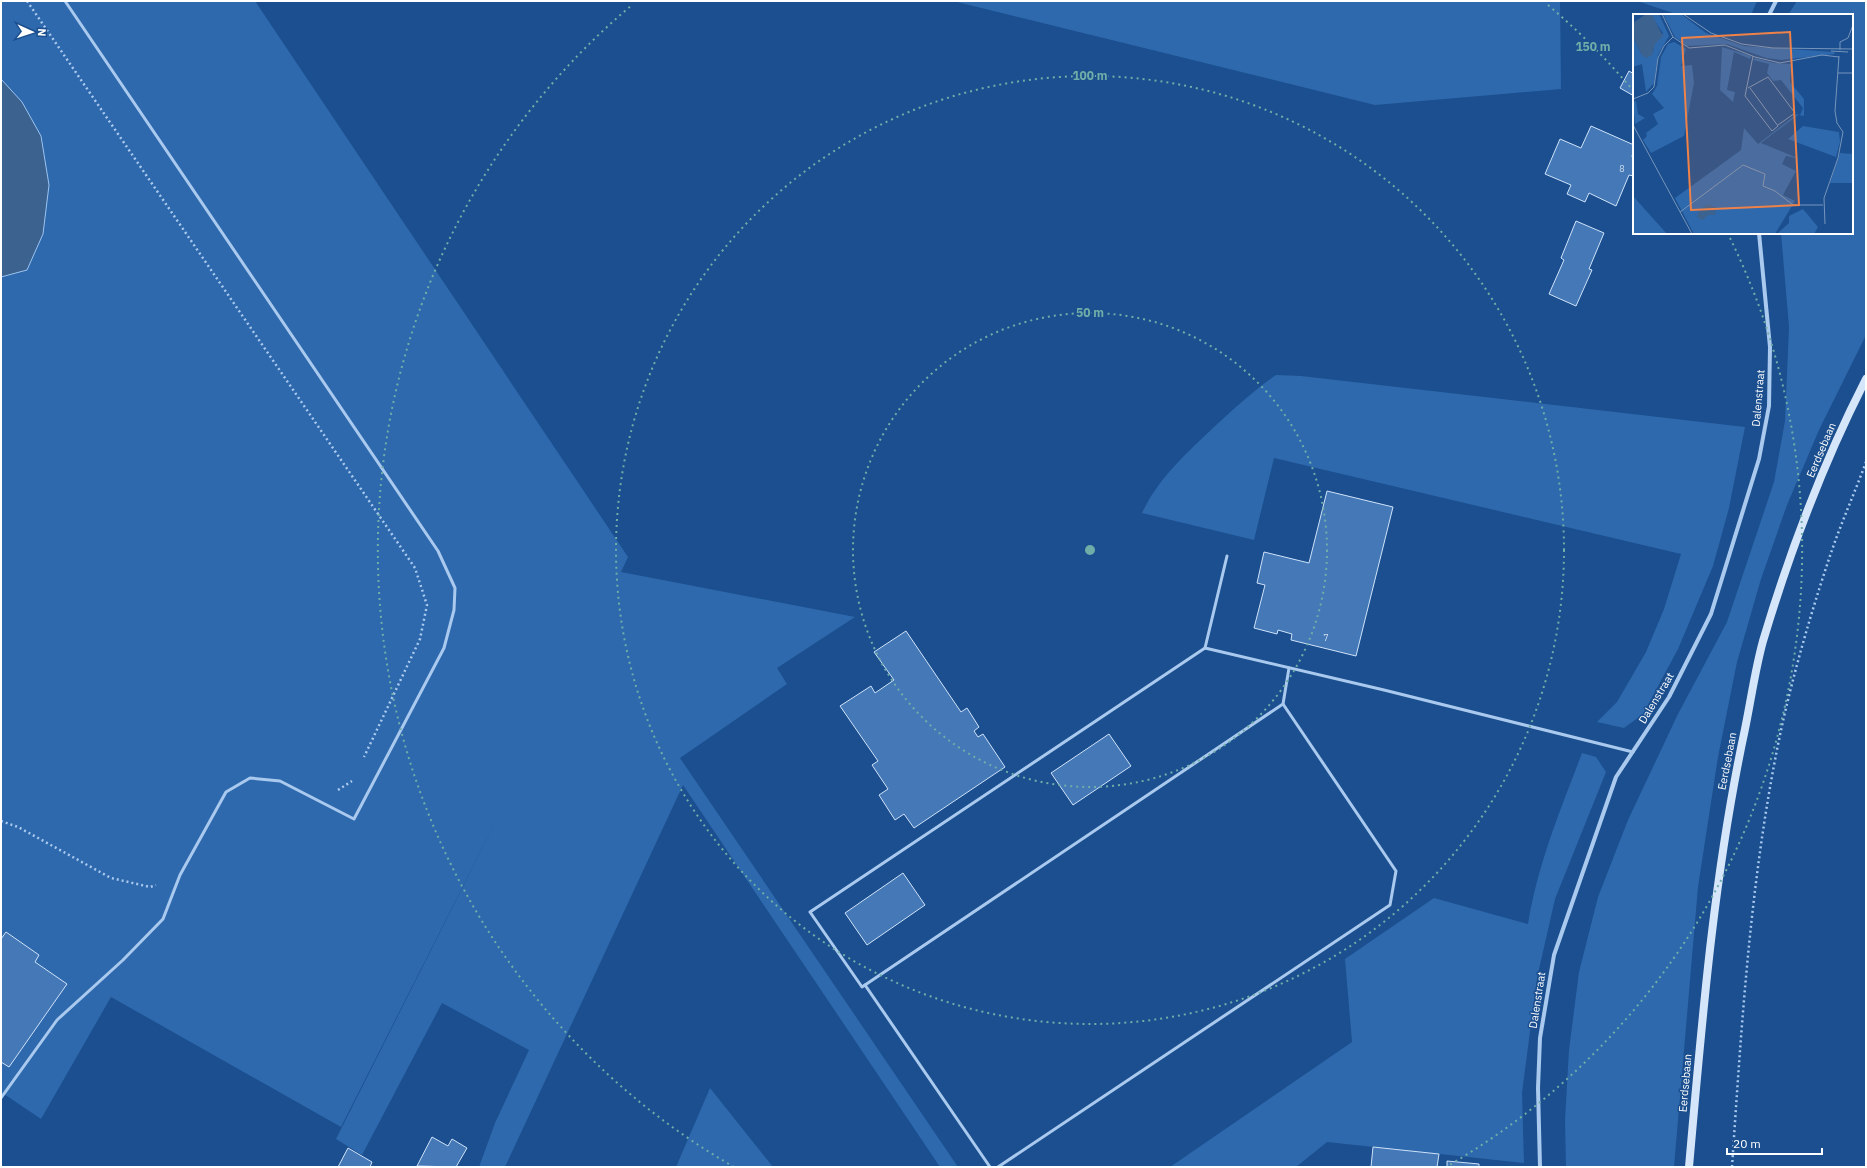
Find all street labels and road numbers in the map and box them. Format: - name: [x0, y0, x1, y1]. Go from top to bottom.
- street label: Dalenstraat: [1749, 369, 1767, 427]
- street label: Eerdsebaan: [1803, 420, 1839, 480]
- street label: Dalenstraat: [1635, 670, 1677, 726]
- street label: Eerdsebaan: [1715, 731, 1739, 791]
- street label: Dalenstraat: [1526, 970, 1548, 1029]
- street label: Eerdsebaan: [1675, 1053, 1695, 1113]

